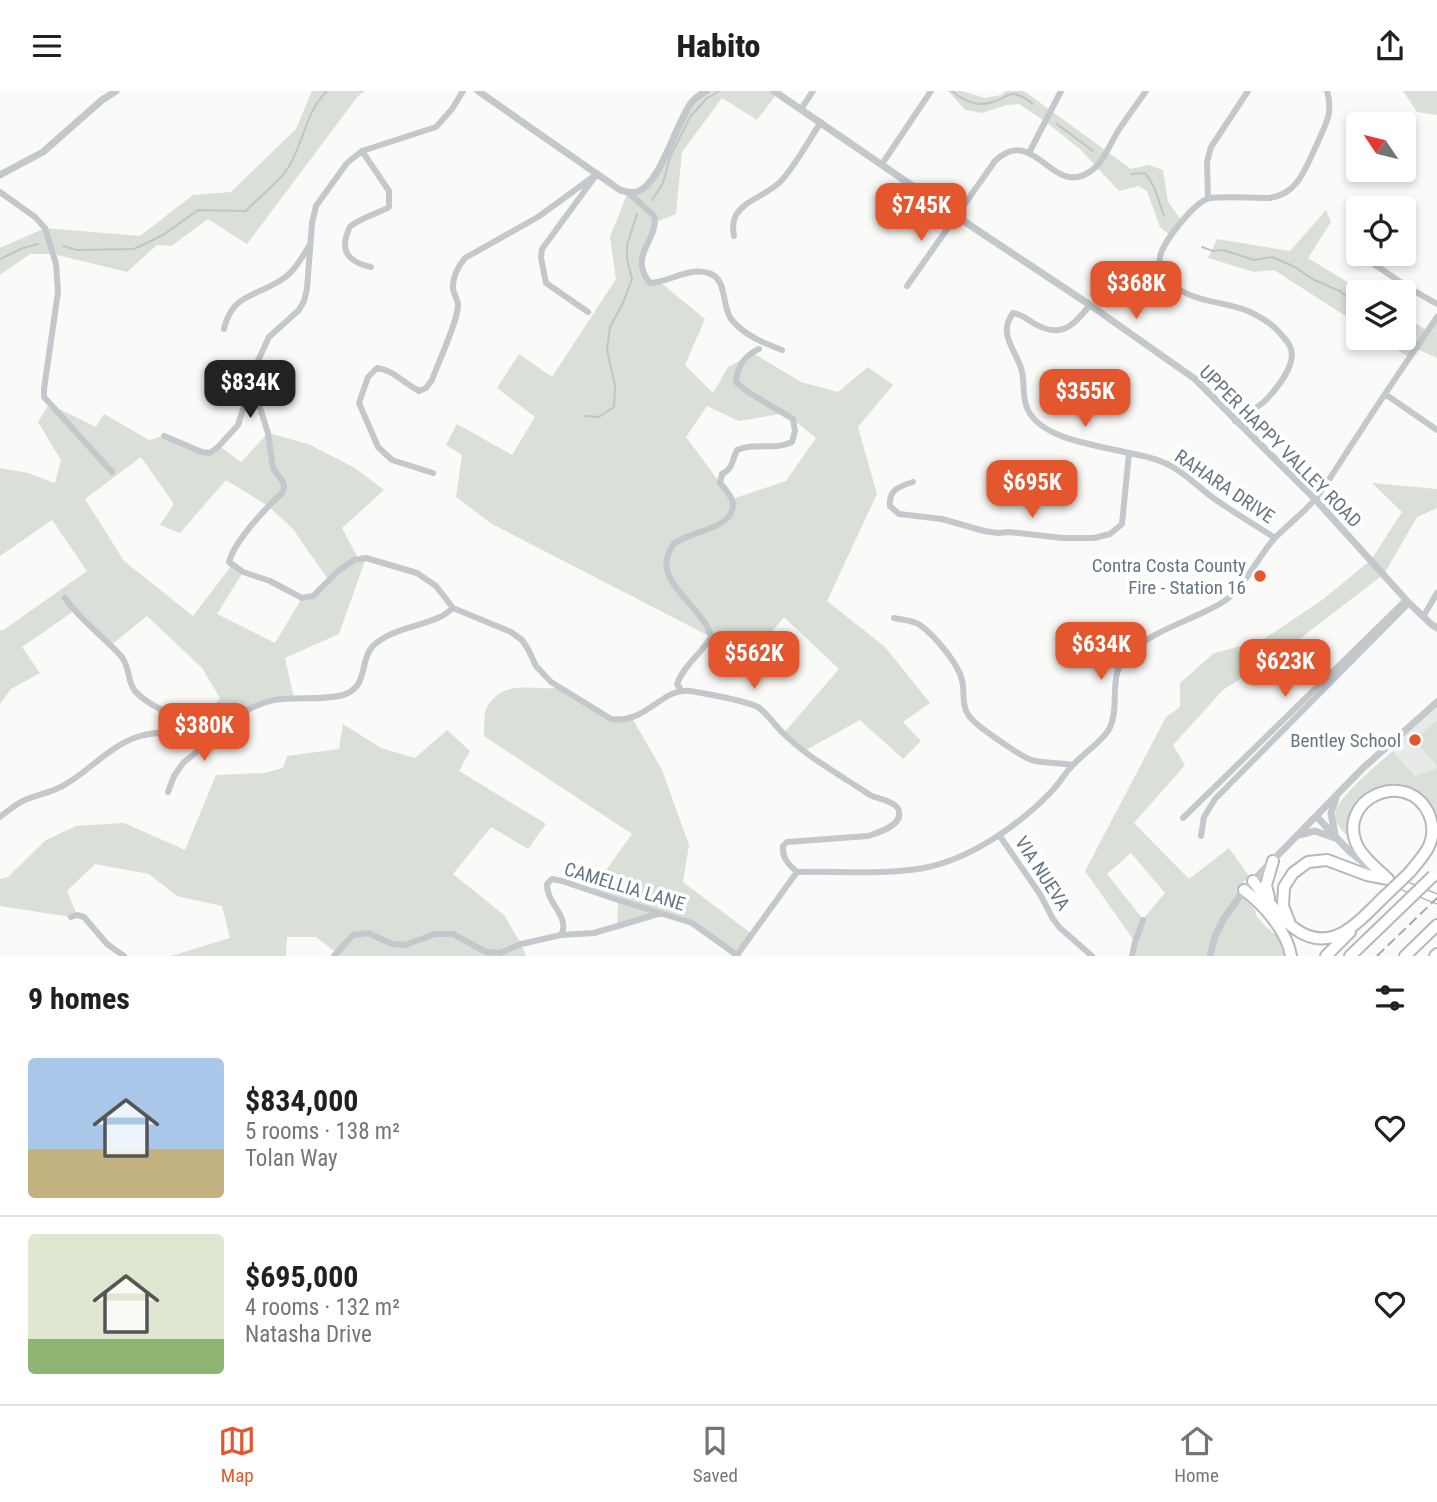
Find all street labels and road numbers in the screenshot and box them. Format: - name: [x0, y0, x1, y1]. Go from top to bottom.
- street label: UPPER HAPPY VALLEY ROAD: [1195, 361, 1366, 532]
- street label: RAHARA DRIVE: [1171, 445, 1279, 528]
- street label: VIA NUEVA: [1010, 832, 1075, 915]
- street label: CAMELLIA LANE: [562, 857, 688, 916]

